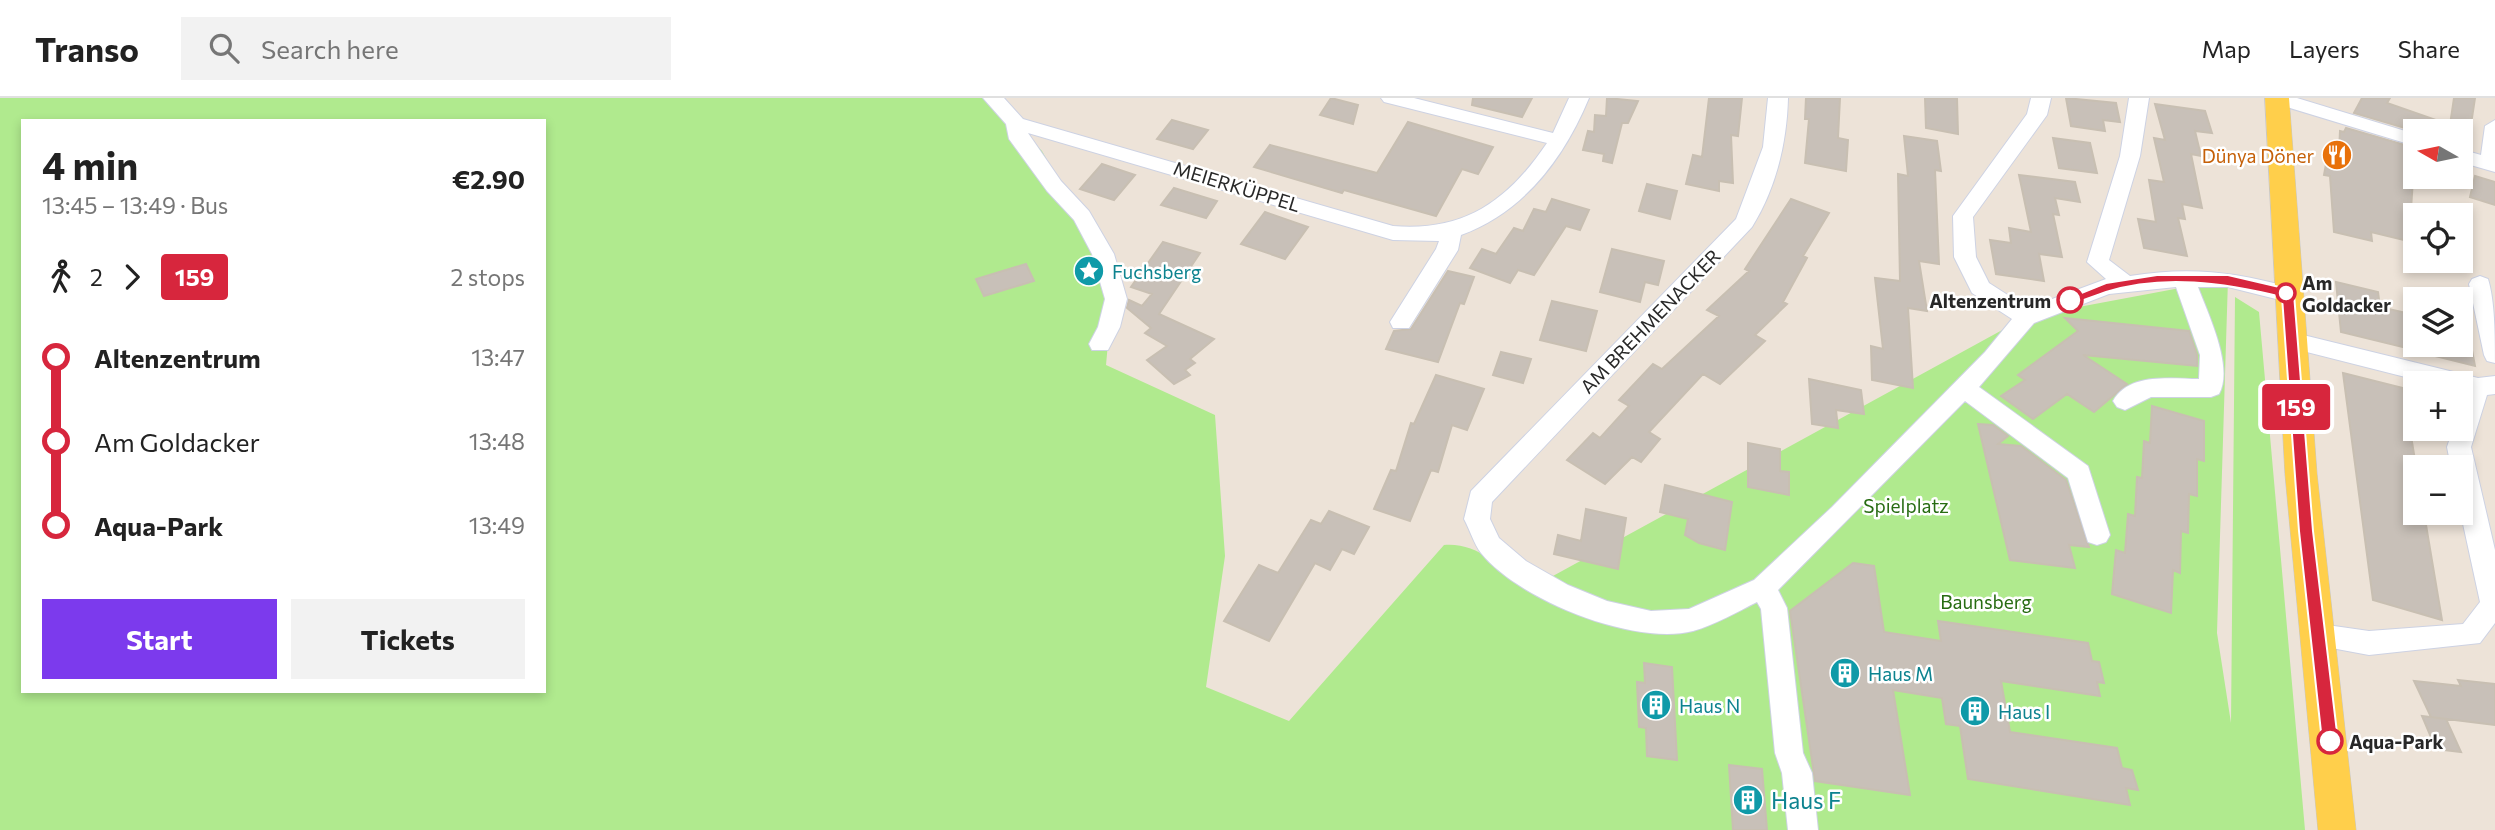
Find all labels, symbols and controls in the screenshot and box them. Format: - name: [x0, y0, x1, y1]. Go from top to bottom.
- search box: [181, 17, 671, 80]
- text: Transo: [35, 28, 139, 69]
- icon: search: [205, 29, 243, 67]
- text: Search here: [261, 33, 399, 64]
- text: Map: [2202, 34, 2251, 63]
- text: Layers: [2289, 34, 2360, 63]
- text: Share: [2398, 34, 2460, 63]
- north arrow: [2403, 119, 2473, 189]
- map controls: [2403, 119, 2473, 525]
- restaurant icon: Dünya Döner: [2320, 138, 2354, 172]
- text: 4 min: [42, 141, 138, 188]
- place label: Dünya Döner: [2202, 144, 2314, 167]
- street label: MEIERKÜPPEL: [1171, 156, 1303, 216]
- text: €2.90: [452, 163, 525, 194]
- text: 13:45 – 13:49 · Bus: [42, 191, 228, 219]
- button: locate: [2403, 203, 2473, 273]
- street label: AM BREHMENACKER: [1575, 244, 1725, 398]
- place icon: Fuchsberg: [1072, 254, 1106, 288]
- icon: walk: [42, 258, 80, 296]
- icon: forward: [113, 258, 151, 296]
- place label: Fuchsberg: [1112, 260, 1201, 283]
- text: 159: [175, 262, 214, 291]
- text: 2: [90, 263, 103, 291]
- text: 2 stops: [451, 263, 525, 291]
- place label: Am Goldacker: [2302, 271, 2391, 316]
- marker: Am Goldacker: [2276, 283, 2296, 303]
- marker: Altenzentrum: [2057, 287, 2083, 313]
- button: layers: [2403, 287, 2473, 357]
- place label: Altenzentrum: [1929, 289, 2051, 312]
- text: Altenzentrum: [94, 342, 261, 373]
- text: 13:47: [471, 343, 525, 371]
- button: +: [2403, 371, 2473, 441]
- line badge: 159: [2256, 384, 2336, 430]
- text: 159: [2276, 392, 2316, 421]
- text: Am Goldacker: [94, 426, 260, 457]
- text: 13:48: [469, 427, 525, 455]
- button: −: [2403, 455, 2473, 525]
- park label: Spielplatz: [1863, 494, 1949, 517]
- text: Aqua-Park: [94, 510, 223, 541]
- text: 13:49: [469, 511, 525, 539]
- park label: Baunsberg: [1940, 590, 2032, 613]
- button: Start: [42, 599, 277, 679]
- button: Tickets: [291, 599, 525, 679]
- building icon: Haus M: [1828, 656, 1862, 690]
- place label: Haus M: [1868, 662, 1933, 685]
- building icon: Haus N: [1639, 688, 1673, 722]
- place label: Haus N: [1679, 694, 1740, 717]
- building icon: Haus I: [1958, 694, 1992, 728]
- place label: Haus I: [1998, 700, 2050, 723]
- marker: Aqua-Park: [2317, 728, 2343, 754]
- place label: Aqua-Park: [2349, 730, 2443, 753]
- building icon: Haus F: [1731, 783, 1765, 817]
- place label: Haus F: [1771, 786, 1841, 814]

